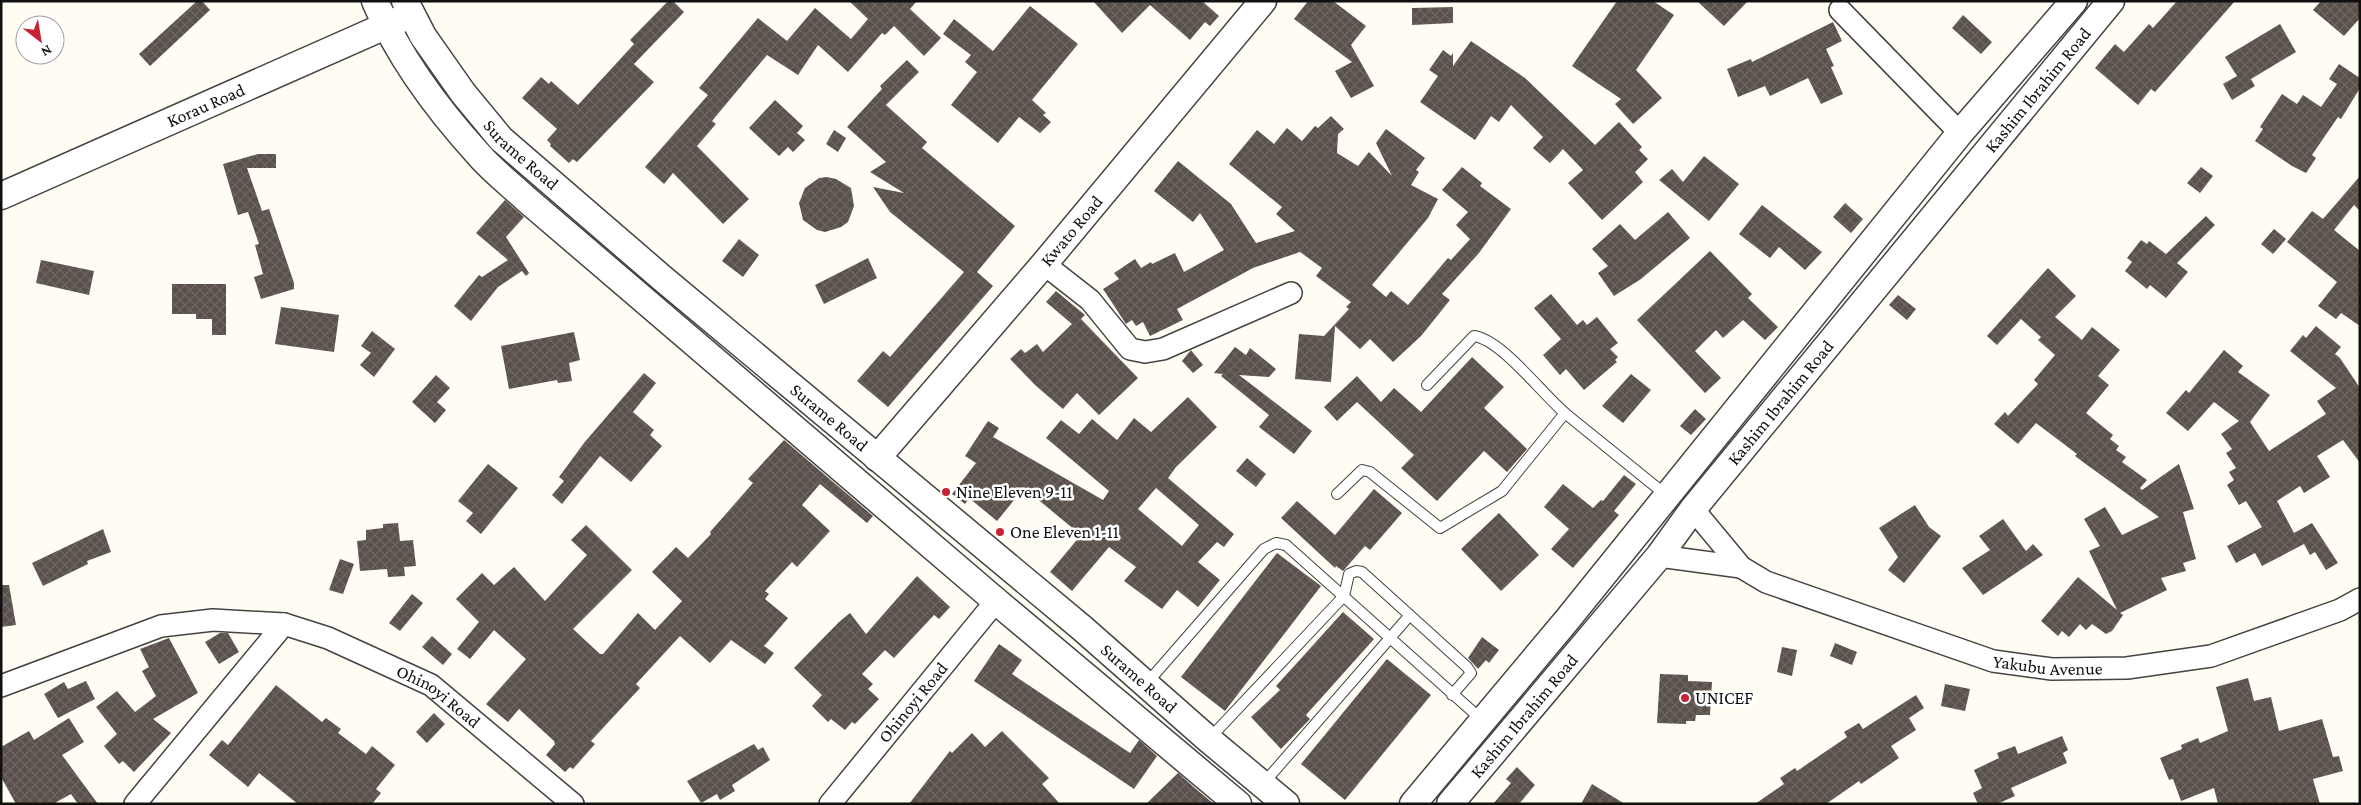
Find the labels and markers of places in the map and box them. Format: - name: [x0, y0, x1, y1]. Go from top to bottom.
- place label: Nine Eleven 9-11: [956, 482, 1072, 502]
- marker: Nine Eleven 9-11: [940, 486, 952, 498]
- place label: One Eleven 1-11: [1010, 522, 1119, 542]
- marker: One Eleven 1-11: [994, 526, 1006, 538]
- place label: UNICEF: [1695, 688, 1753, 708]
- marker: UNICEF: [1679, 692, 1691, 704]

